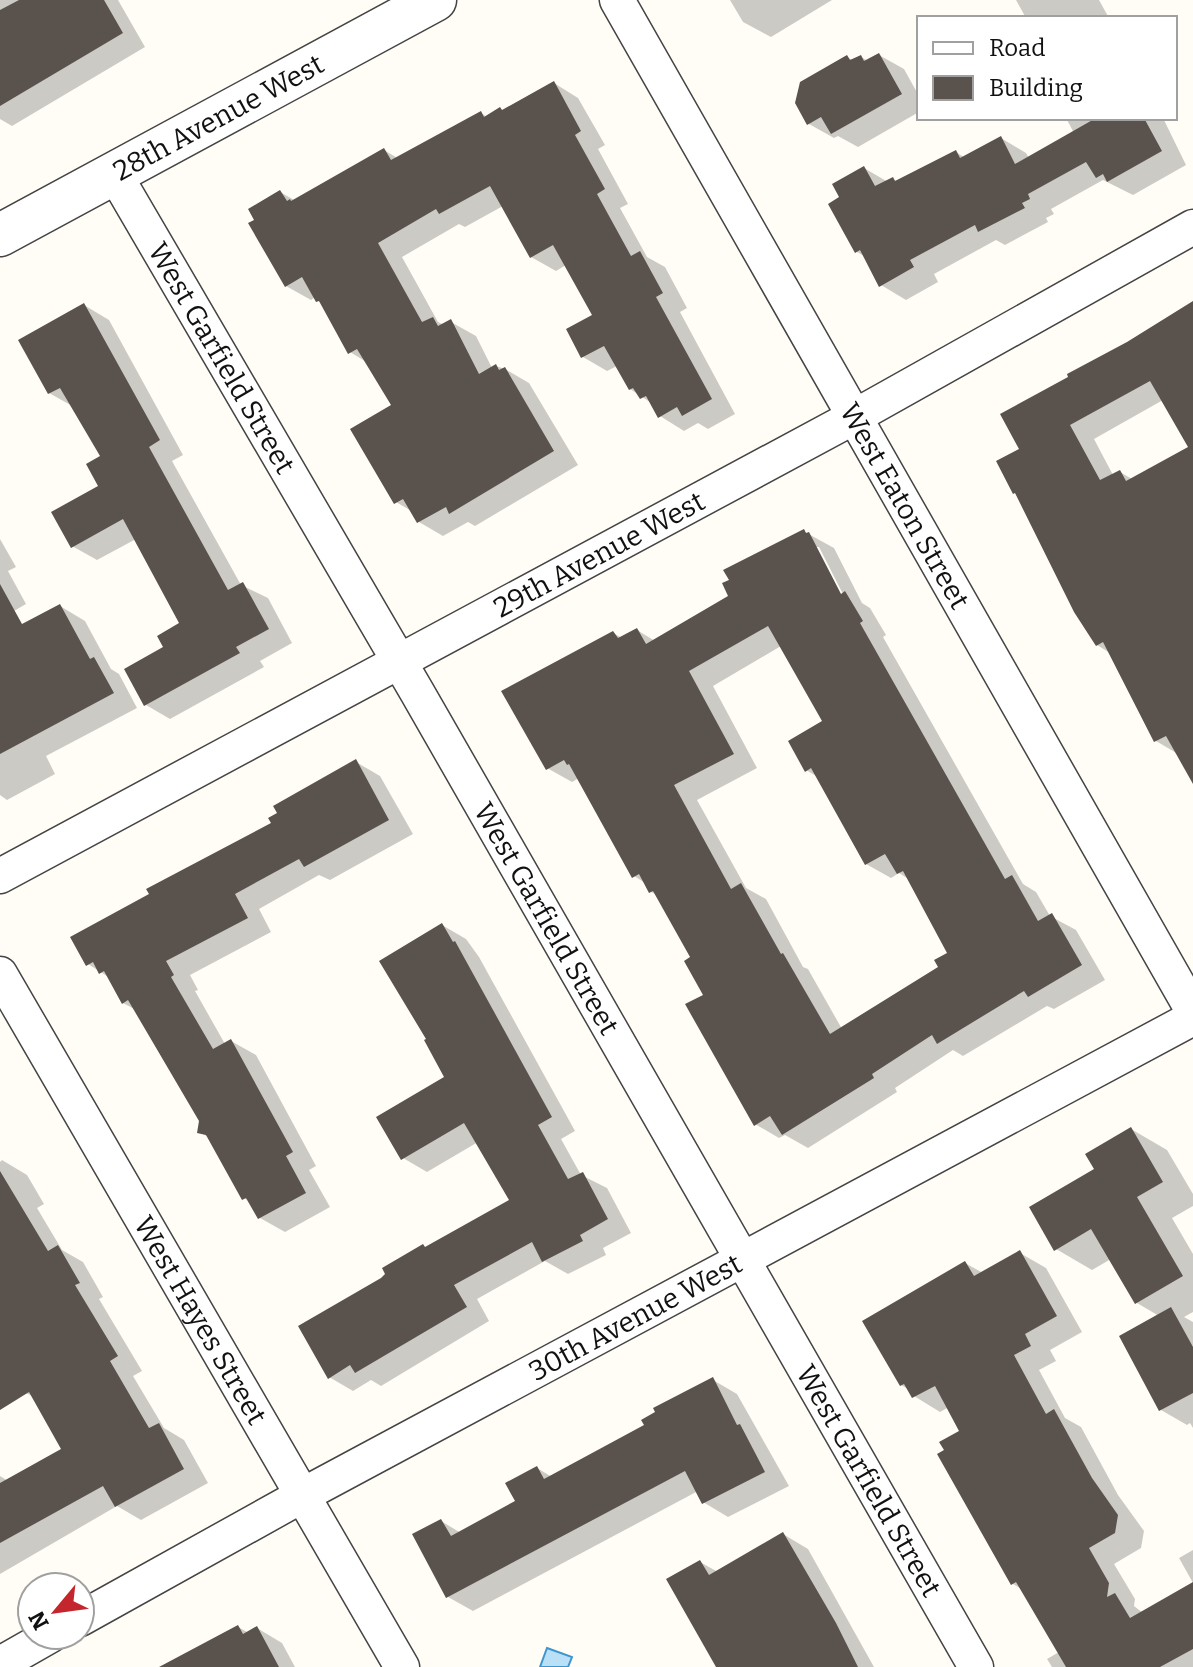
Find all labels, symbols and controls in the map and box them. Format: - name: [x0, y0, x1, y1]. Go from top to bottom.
- legend: [917, 16, 1177, 120]
- text: Road: [989, 34, 1045, 62]
- street label: 28th Avenue West: [107, 47, 329, 187]
- text: Building: [989, 74, 1083, 102]
- street label: West Garfield Street: [142, 236, 302, 479]
- street label: West Eaton Street: [833, 397, 977, 614]
- street label: 29th Avenue West: [488, 484, 710, 624]
- street label: West Garfield Street: [467, 797, 626, 1040]
- street label: West Hayes Street: [127, 1210, 274, 1430]
- street label: 30th Avenue West: [523, 1247, 747, 1387]
- street label: West Garfield Street: [790, 1359, 949, 1602]
- north arrow: [16, 1571, 96, 1651]
- text: N: [23, 1606, 55, 1634]

